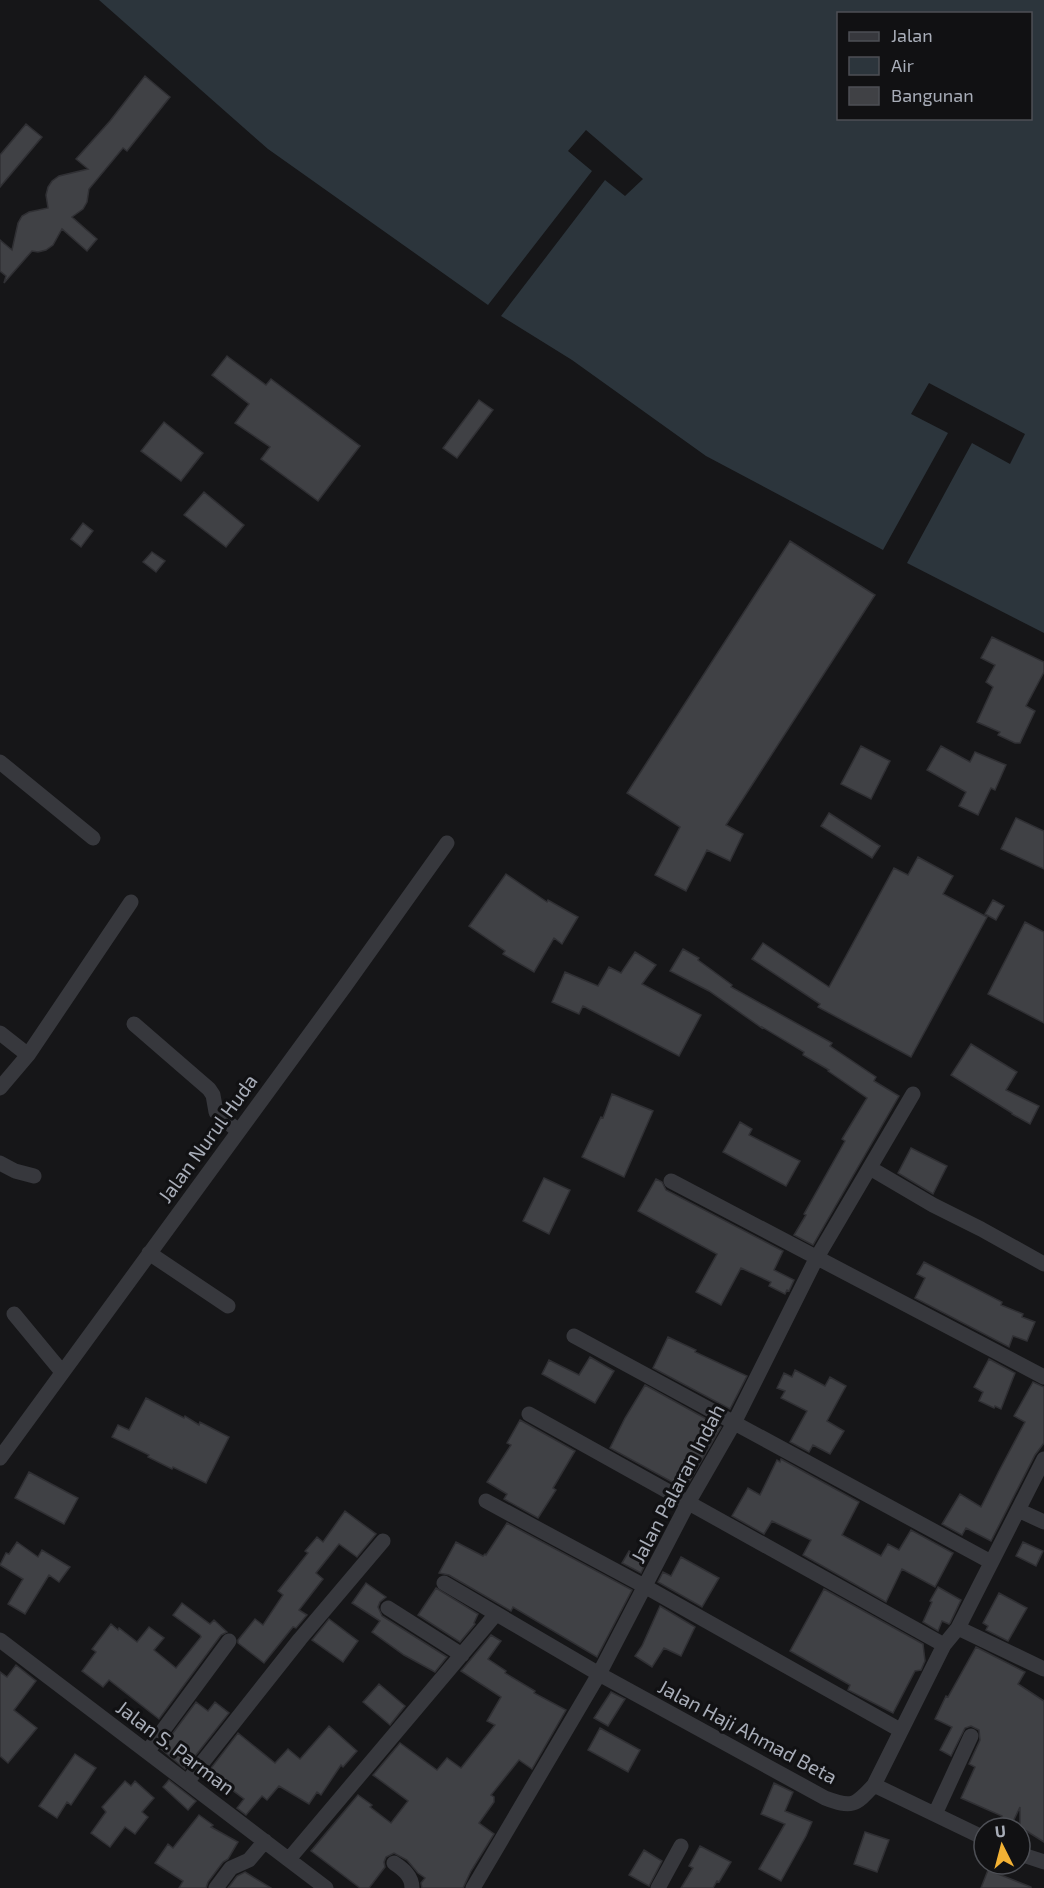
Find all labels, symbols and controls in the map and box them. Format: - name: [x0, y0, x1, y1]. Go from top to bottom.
- legend: [837, 12, 1032, 120]
- text: Jalan: [891, 24, 933, 46]
- text: Air: [891, 54, 914, 76]
- text: Bangunan: [891, 84, 974, 106]
- street label: Jalan Nurul Huda: [152, 1069, 262, 1207]
- street label: Jalan Palaran Indah: [625, 1399, 729, 1567]
- street label: Jalan Haji Ahmad Beta: [654, 1674, 842, 1788]
- street label: Jalan S. Parman: [112, 1695, 240, 1799]
- north arrow: [972, 1816, 1032, 1876]
- text: U: [994, 1821, 1007, 1841]

